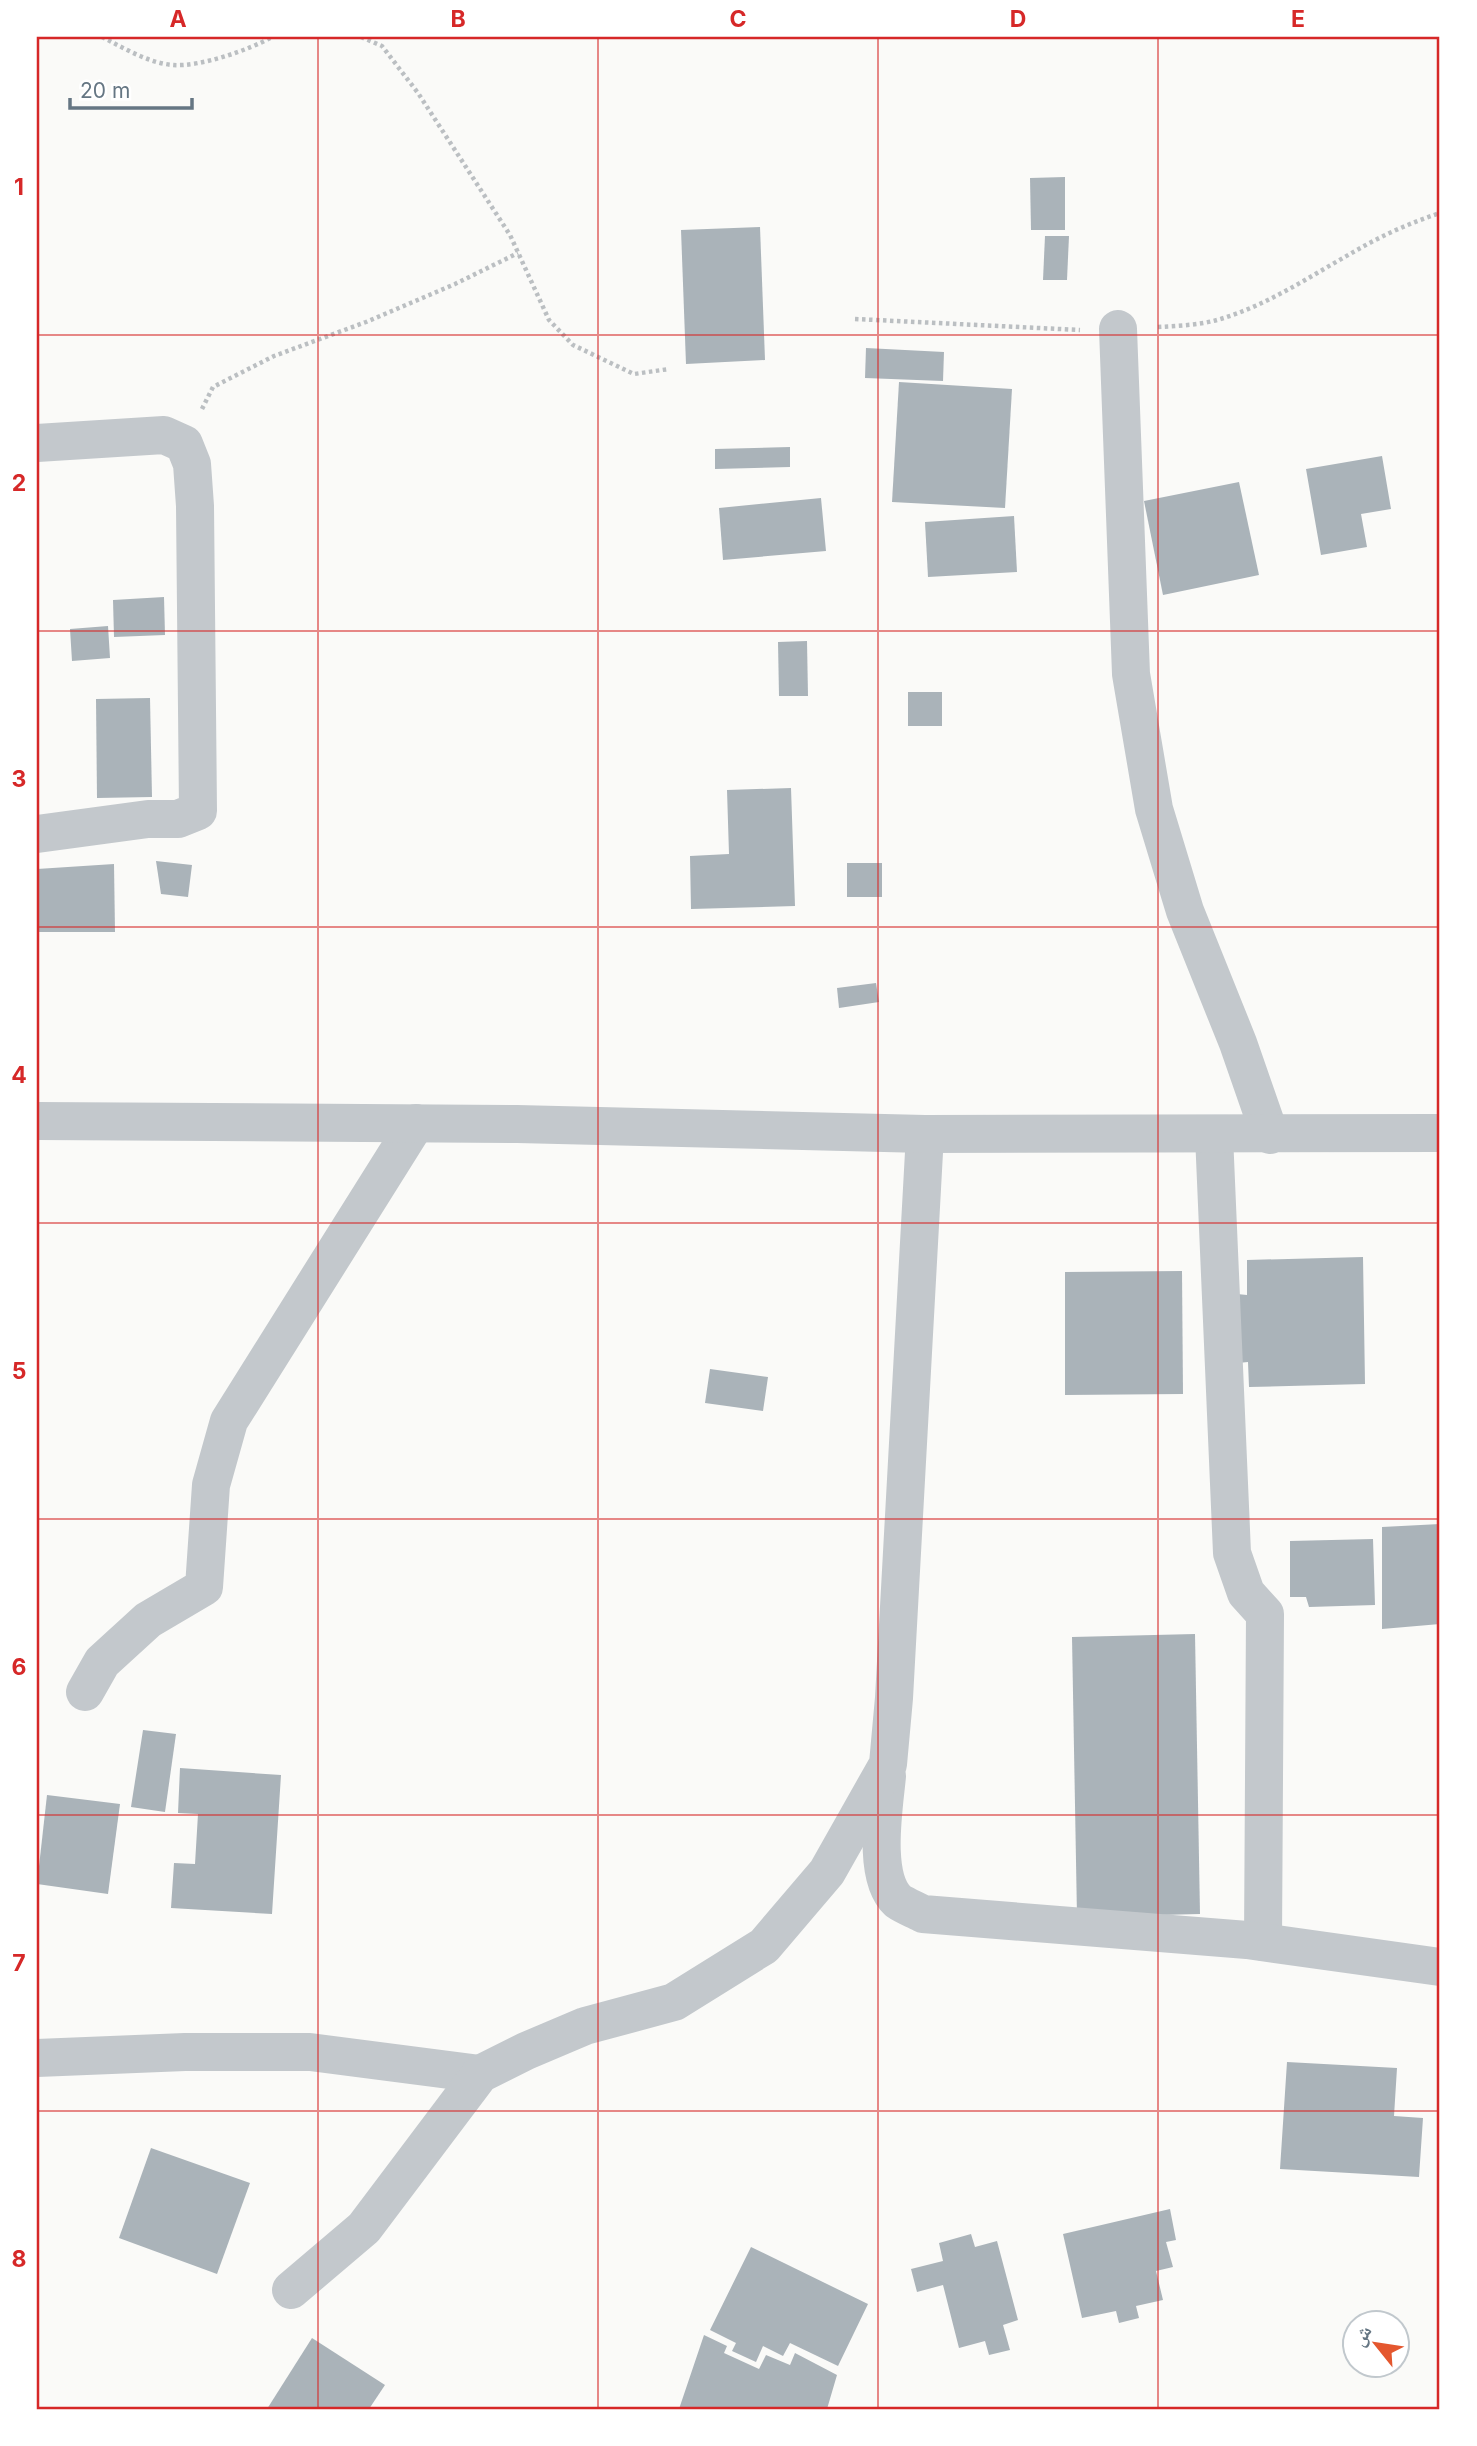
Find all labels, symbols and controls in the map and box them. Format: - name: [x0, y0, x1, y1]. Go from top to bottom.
- text: A: [169, 5, 187, 33]
- text: B: [450, 5, 466, 33]
- text: C: [729, 5, 747, 33]
- text: D: [1010, 5, 1026, 33]
- text: E: [1291, 5, 1305, 33]
- scale bar: [70, 66, 192, 110]
- text: 20 m: [80, 78, 130, 103]
- text: 1: [14, 173, 24, 201]
- text: 2: [12, 469, 26, 497]
- text: 3: [12, 765, 26, 793]
- text: 4: [11, 1061, 27, 1089]
- text: 5: [12, 1357, 26, 1385]
- text: 6: [12, 1653, 26, 1681]
- text: 7: [12, 1949, 26, 1977]
- text: 8: [12, 2245, 26, 2273]
- north arrow: [1340, 2310, 1410, 2380]
- text: ش: [1347, 2321, 1377, 2350]

